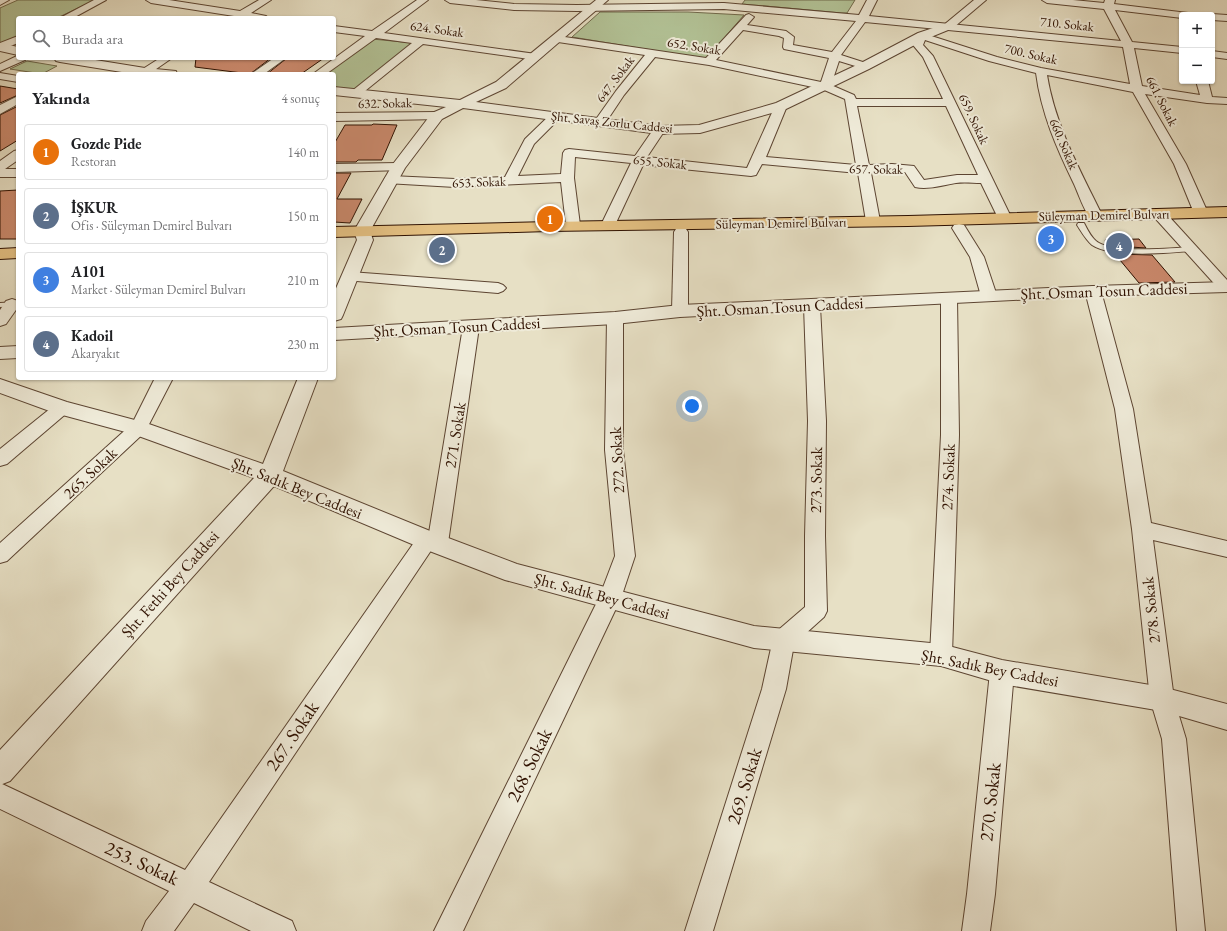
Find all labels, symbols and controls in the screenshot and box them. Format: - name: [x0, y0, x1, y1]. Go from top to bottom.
- map controls: [1179, 12, 1215, 84]
- button: +: [1179, 12, 1215, 48]
- street label: 710. Sokak: [1039, 13, 1096, 35]
- search box: [16, 16, 336, 60]
- street label: 624. Sokak: [409, 17, 466, 41]
- icon: search: [30, 27, 52, 49]
- text: Burada ara: [62, 29, 123, 48]
- street label: 652. Sokak: [666, 33, 723, 59]
- street label: 700. Sokak: [1003, 40, 1060, 69]
- button: −: [1179, 48, 1215, 84]
- street label: 647. Sokak: [592, 52, 639, 106]
- street label: 661. Sokak: [1142, 73, 1182, 130]
- text: Yakında: [32, 87, 90, 109]
- text: 4 sonuç: [282, 90, 320, 107]
- street label: 659. Sokak: [955, 91, 993, 148]
- street label: 632. Sokak: [358, 94, 413, 112]
- street label: Şht. Savaş Zorlu Caddesi: [550, 107, 674, 137]
- street label: 660. Sokak: [1046, 116, 1083, 173]
- text: Gozde Pide: [71, 134, 142, 153]
- text: 1: [43, 144, 49, 161]
- text: 140 m: [288, 144, 319, 161]
- street label: 655. Sokak: [632, 151, 689, 173]
- text: Restoran: [71, 153, 116, 170]
- street label: 657. Sokak: [849, 160, 904, 178]
- street label: 653. Sokak: [452, 173, 507, 191]
- text: İŞKUR: [71, 198, 118, 217]
- pin: 1: [537, 204, 563, 234]
- street label: Süleyman Demirel Bulvarı: [1039, 205, 1169, 225]
- text: 2: [43, 208, 49, 225]
- text: 150 m: [288, 208, 319, 225]
- street label: Süleyman Demirel Bulvarı: [716, 213, 846, 233]
- text: Ofis · Süleyman Demirel Bulvarı: [71, 217, 232, 234]
- pin: 3: [1038, 224, 1064, 254]
- pin: 4: [1106, 231, 1132, 261]
- pin: 2: [429, 235, 455, 265]
- text: A101: [71, 262, 106, 281]
- text: 3: [43, 272, 49, 289]
- text: 210 m: [288, 272, 319, 289]
- street label: Şht. Osman Tosun Caddesi: [1020, 278, 1188, 304]
- text: Market · Süleyman Demirel Bulvarı: [71, 281, 246, 298]
- street label: Şht. Osman Tosun Caddesi: [696, 292, 864, 322]
- street label: Şht. Osman Tosun Caddesi: [373, 312, 541, 342]
- text: Kadoil: [71, 326, 113, 345]
- text: 4: [43, 336, 49, 353]
- text: 230 m: [288, 336, 319, 353]
- text: Akaryakıt: [71, 345, 120, 362]
- your location: [682, 396, 702, 416]
- street label: 271. Sokak: [439, 400, 471, 469]
- street label: 272. Sokak: [605, 426, 629, 494]
- street label: 265. Sokak: [59, 442, 122, 503]
- street label: 274. Sokak: [936, 443, 960, 511]
- street label: 273. Sokak: [805, 446, 827, 513]
- street label: Şht. Sadık Bey Caddesi: [229, 452, 366, 524]
- street label: Şht. Fethi Bey Caddesi: [116, 526, 224, 642]
- street label: Şht. Sadık Bey Caddesi: [532, 568, 672, 624]
- street label: 278. Sokak: [1137, 575, 1165, 644]
- street label: Şht. Sadık Bey Caddesi: [920, 644, 1060, 692]
- street label: 267. Sokak: [260, 695, 325, 776]
- street label: 268. Sokak: [500, 723, 558, 806]
- street label: 269. Sokak: [721, 744, 768, 827]
- street label: 270. Sokak: [973, 760, 1007, 843]
- street label: 253. Sokak: [101, 835, 184, 891]

